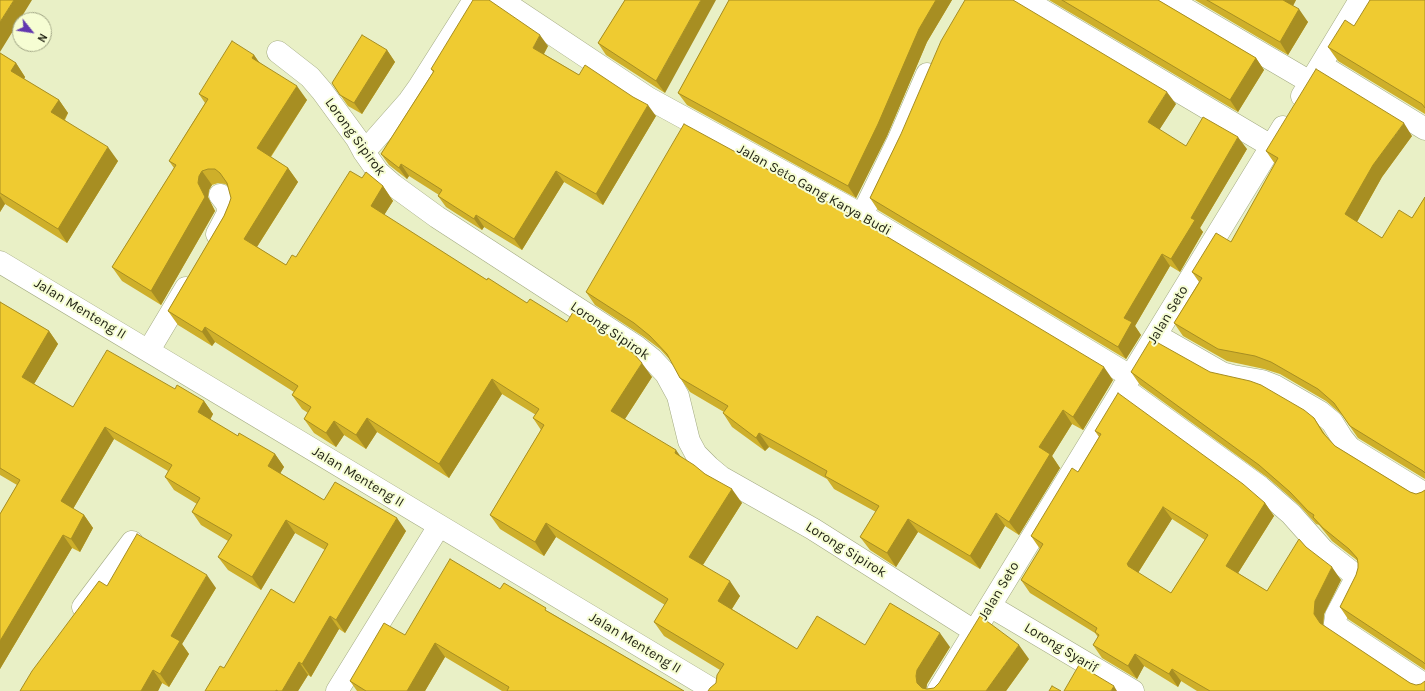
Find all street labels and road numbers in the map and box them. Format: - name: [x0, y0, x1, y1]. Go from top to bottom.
- street label: Lorong Sipirok: [321, 95, 389, 179]
- street label: Jalan Seto Gang Karya Budi: [734, 141, 894, 239]
- street label: Jalan Menteng II: [31, 275, 129, 343]
- street label: Jalan Seto: [1144, 283, 1192, 347]
- street label: Lorong Sipirok: [567, 298, 653, 364]
- street label: Jalan Menteng II: [309, 443, 407, 511]
- street label: Lorong Sipirok: [802, 518, 890, 582]
- street label: Jalan Seto: [975, 559, 1023, 623]
- street label: Jalan Menteng II: [586, 609, 684, 677]
- street label: Lorong Syarif: [1021, 619, 1101, 677]

